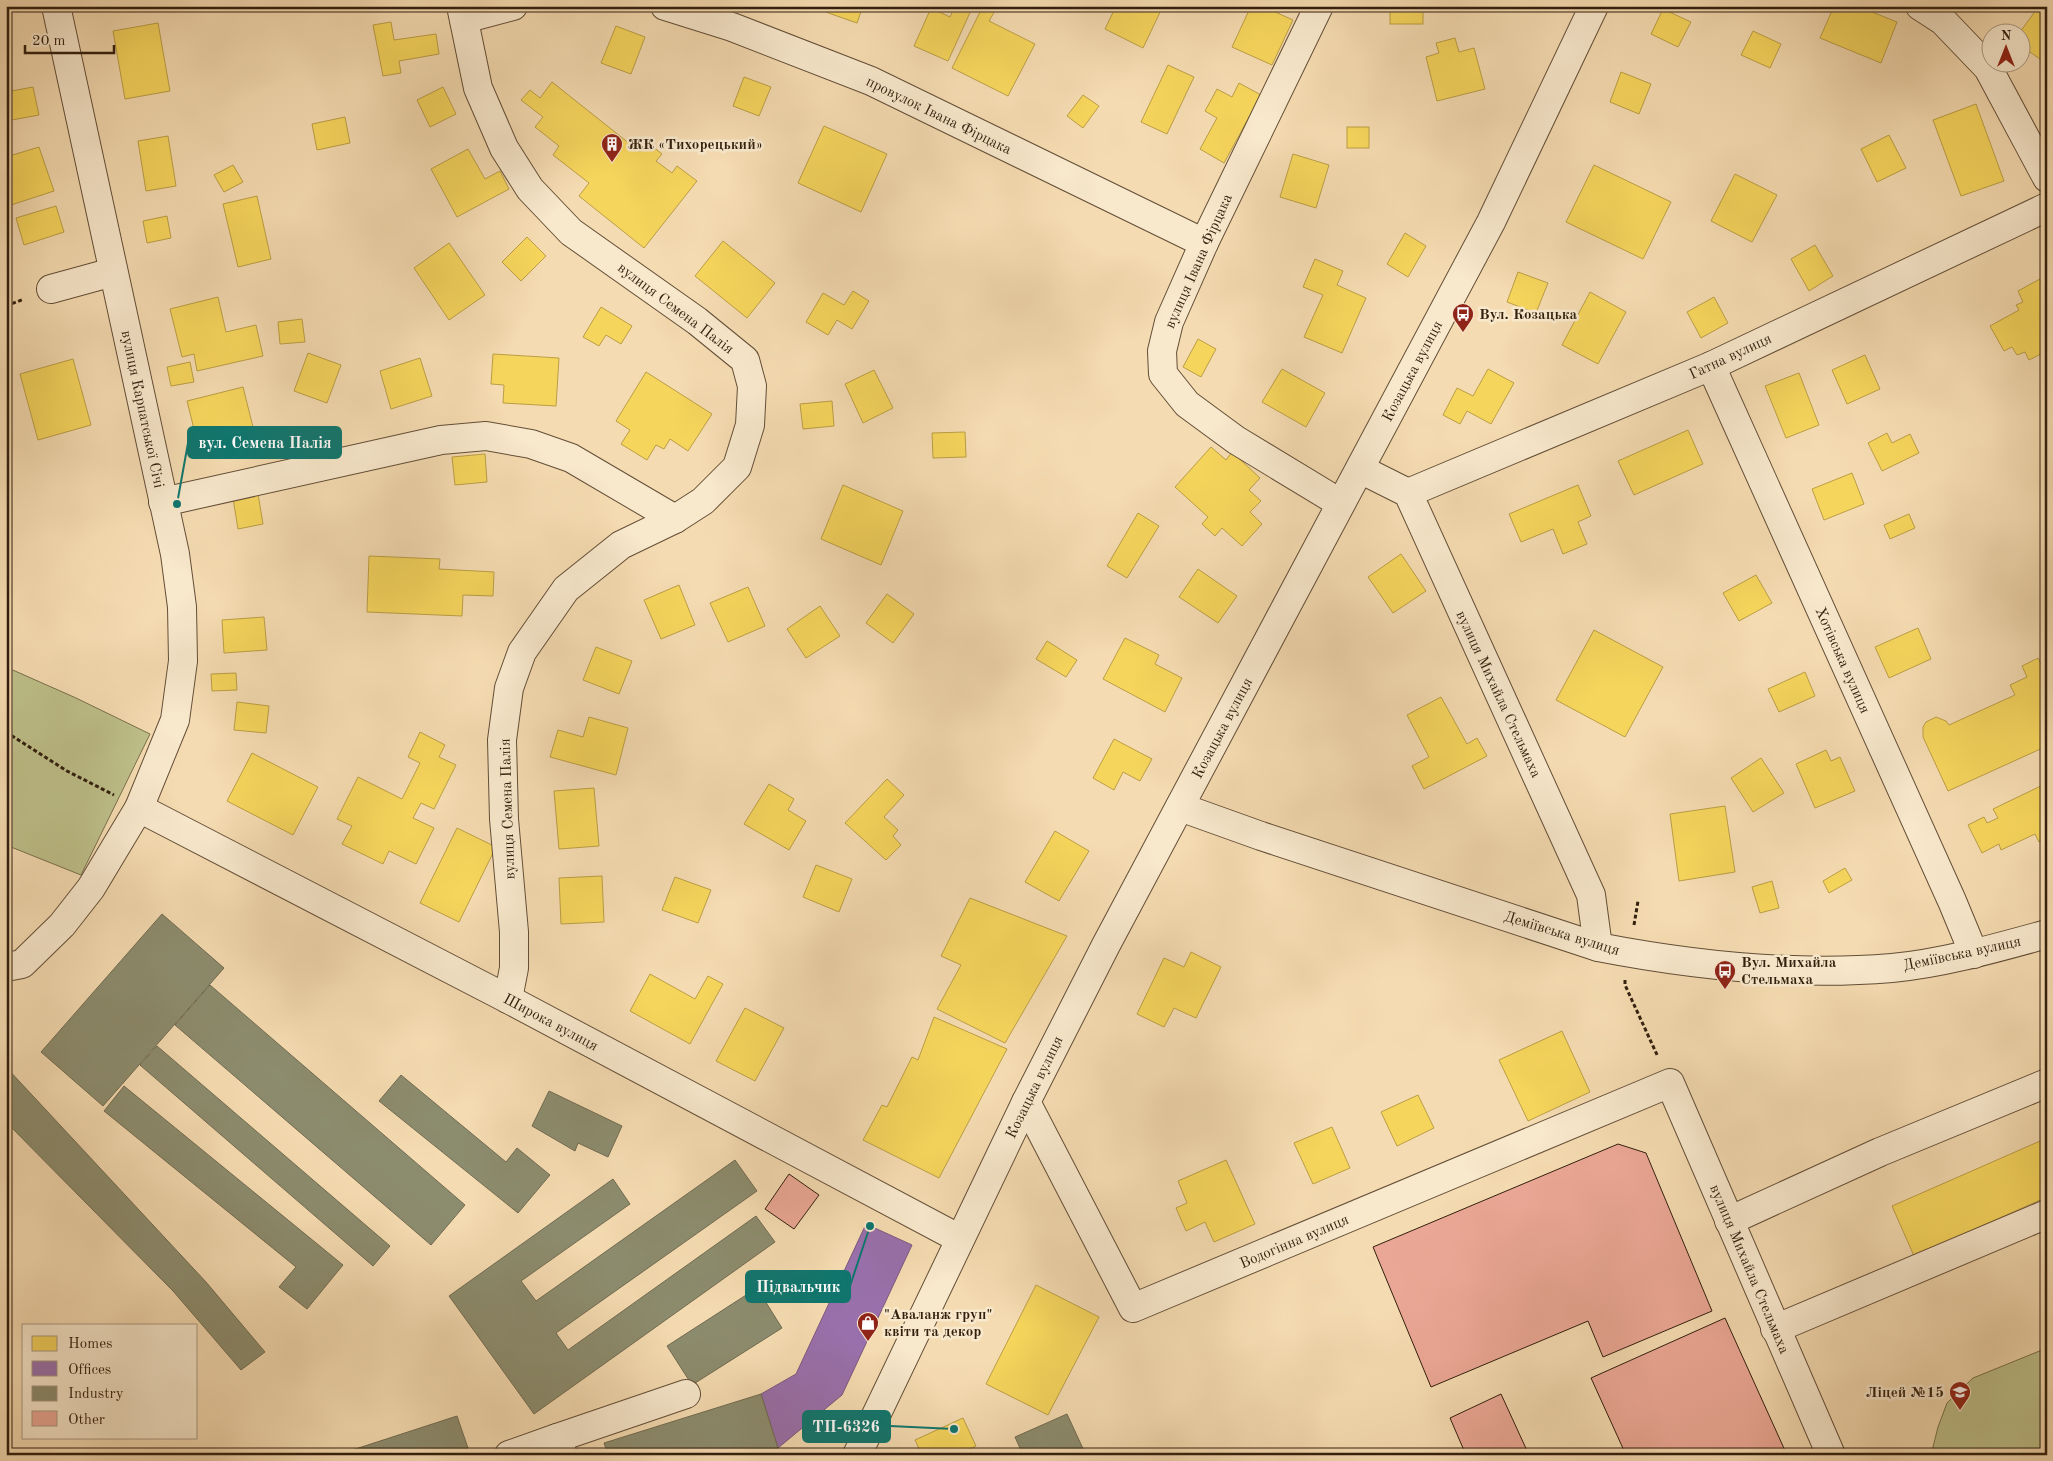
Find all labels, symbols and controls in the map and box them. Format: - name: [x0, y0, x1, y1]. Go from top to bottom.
- scale bar: [25, 22, 114, 54]
- north arrow: [1980, 22, 2030, 72]
- text: N: [2001, 29, 2012, 43]
- text: 20 m: [32, 34, 66, 49]
- street label: провулок Івана Фірцака: [863, 75, 1014, 158]
- building icon: ЖК «Тихорецький»: [600, 132, 624, 163]
- place label: ЖК «Тихорецький»: [628, 138, 763, 153]
- street label: вулиця Івана Фірцака: [1163, 192, 1236, 331]
- street label: вулиця Семена Палія: [614, 261, 736, 358]
- bus stop icon: Вул. Козацька: [1451, 302, 1475, 333]
- place label: Вул. Козацька: [1479, 308, 1578, 323]
- street label: Козацька вулиця: [1380, 319, 1446, 425]
- street label: вулиця Карпатської Січі: [117, 329, 166, 490]
- street label: Гатна вулиця: [1687, 332, 1774, 383]
- callout: вул. Семена Палія: [188, 427, 341, 458]
- text: вул. Семена Палія: [198, 436, 332, 452]
- street label: Хотівська вулиця: [1812, 605, 1872, 716]
- street label: вулиця Михайла Стельмаха: [1452, 609, 1543, 781]
- street label: Козацька вулиця: [1190, 676, 1256, 782]
- street label: вулиця Семена Палія: [499, 738, 518, 880]
- street label: Деміївська вулиця: [1502, 910, 1621, 959]
- street label: Деміївська вулиця: [1902, 935, 2023, 974]
- place label: Вул. Михайла Стельмаха: [1741, 956, 1837, 988]
- bus stop icon: Вул. Михайла Стельмаха: [1713, 959, 1737, 990]
- street label: Широка вулиця: [500, 992, 600, 1055]
- street label: Козацька вулиця: [1004, 1034, 1067, 1141]
- street label: вулиця Михайла Стельмаха: [1706, 1183, 1791, 1357]
- street label: Водогінна вулиця: [1238, 1213, 1351, 1272]
- callout: Підвальчик: [746, 1271, 850, 1302]
- text: Підвальчик: [756, 1280, 841, 1296]
- place label: "Аваланж груп" квіти та декор: [884, 1308, 992, 1340]
- shop icon: "Аваланж груп" квіти та декор: [856, 1311, 880, 1342]
- legend: [22, 1324, 198, 1438]
- text: Homes: [68, 1337, 113, 1352]
- text: Offices: [68, 1363, 111, 1378]
- school or university icon: Ліцей №15: [1948, 1380, 1972, 1411]
- place label: Ліцей №15: [1866, 1386, 1944, 1401]
- text: Industry: [68, 1387, 124, 1402]
- callout: ТП-6326: [803, 1411, 890, 1442]
- text: Other: [68, 1413, 105, 1428]
- text: ТП-6326: [812, 1420, 880, 1436]

